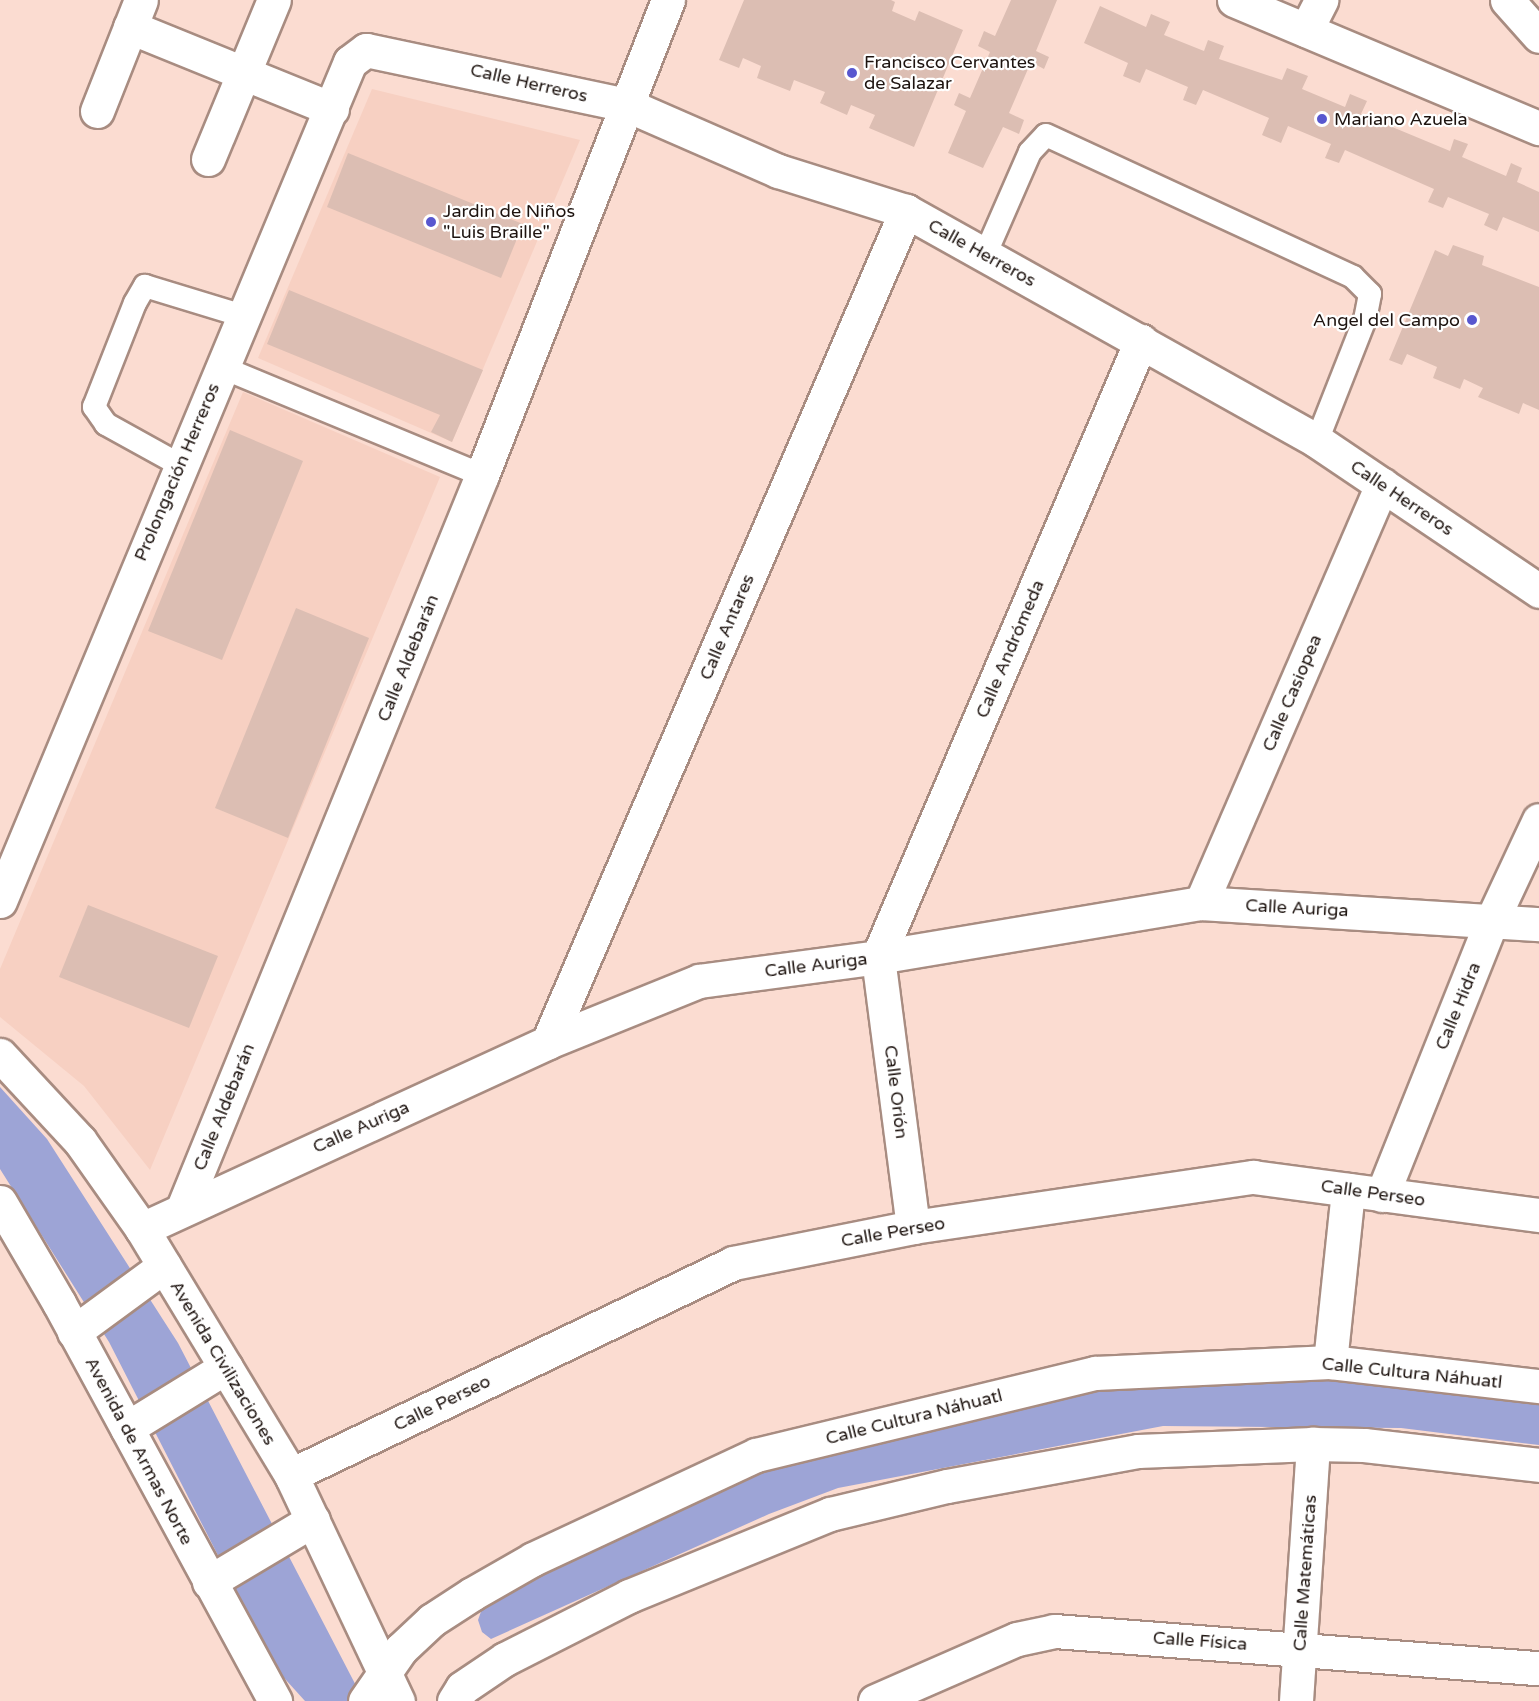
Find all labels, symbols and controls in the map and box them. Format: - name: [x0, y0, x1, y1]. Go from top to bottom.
- place label: Francisco Cervantes de Salazar: [864, 52, 1035, 94]
- street label: Calle Herreros: [468, 59, 590, 107]
- marker: Francisco Cervantes de Salazar: [845, 66, 859, 80]
- place label: Mariano Azuela: [1334, 108, 1468, 130]
- marker: Mariano Azuela: [1315, 112, 1329, 126]
- place label: Jardin de Niños "Luis Braille": [443, 201, 575, 244]
- street label: Calle Herreros: [924, 214, 1040, 292]
- marker: Jardin de Niños "Luis Braille": [424, 215, 438, 229]
- place label: Angel del Campo: [1313, 309, 1460, 331]
- marker: Angel del Campo: [1465, 313, 1479, 327]
- street label: Prolongación Herreros: [130, 380, 224, 564]
- street label: Calle Herreros: [1346, 456, 1458, 540]
- street label: Calle Antares: [695, 571, 759, 683]
- street label: Calle Andrómeda: [971, 577, 1049, 721]
- street label: Calle Aldebarán: [373, 591, 443, 725]
- street label: Calle Casiopea: [1258, 631, 1326, 755]
- street label: Calle Auriga: [1245, 895, 1349, 921]
- street label: Calle Auriga: [763, 948, 869, 982]
- street label: Calle Hidra: [1431, 959, 1485, 1053]
- street label: Calle Aldebarán: [189, 1040, 259, 1174]
- street label: Calle Orión: [880, 1044, 912, 1140]
- street label: Calle Auriga: [309, 1096, 413, 1158]
- street label: Calle Perseo: [1319, 1175, 1427, 1211]
- street label: Calle Perseo: [839, 1212, 947, 1252]
- street label: Avenida Civilizaciones: [165, 1277, 281, 1449]
- street label: Calle Cultura Náhuatl: [1321, 1353, 1503, 1393]
- street label: Avenida de Armas Norte: [80, 1354, 198, 1548]
- street label: Calle Perseo: [390, 1370, 494, 1436]
- street label: Calle Cultura Náhuatl: [823, 1385, 1005, 1449]
- street label: Calle Matemáticas: [1289, 1494, 1321, 1652]
- street label: Calle Física: [1152, 1627, 1248, 1655]

